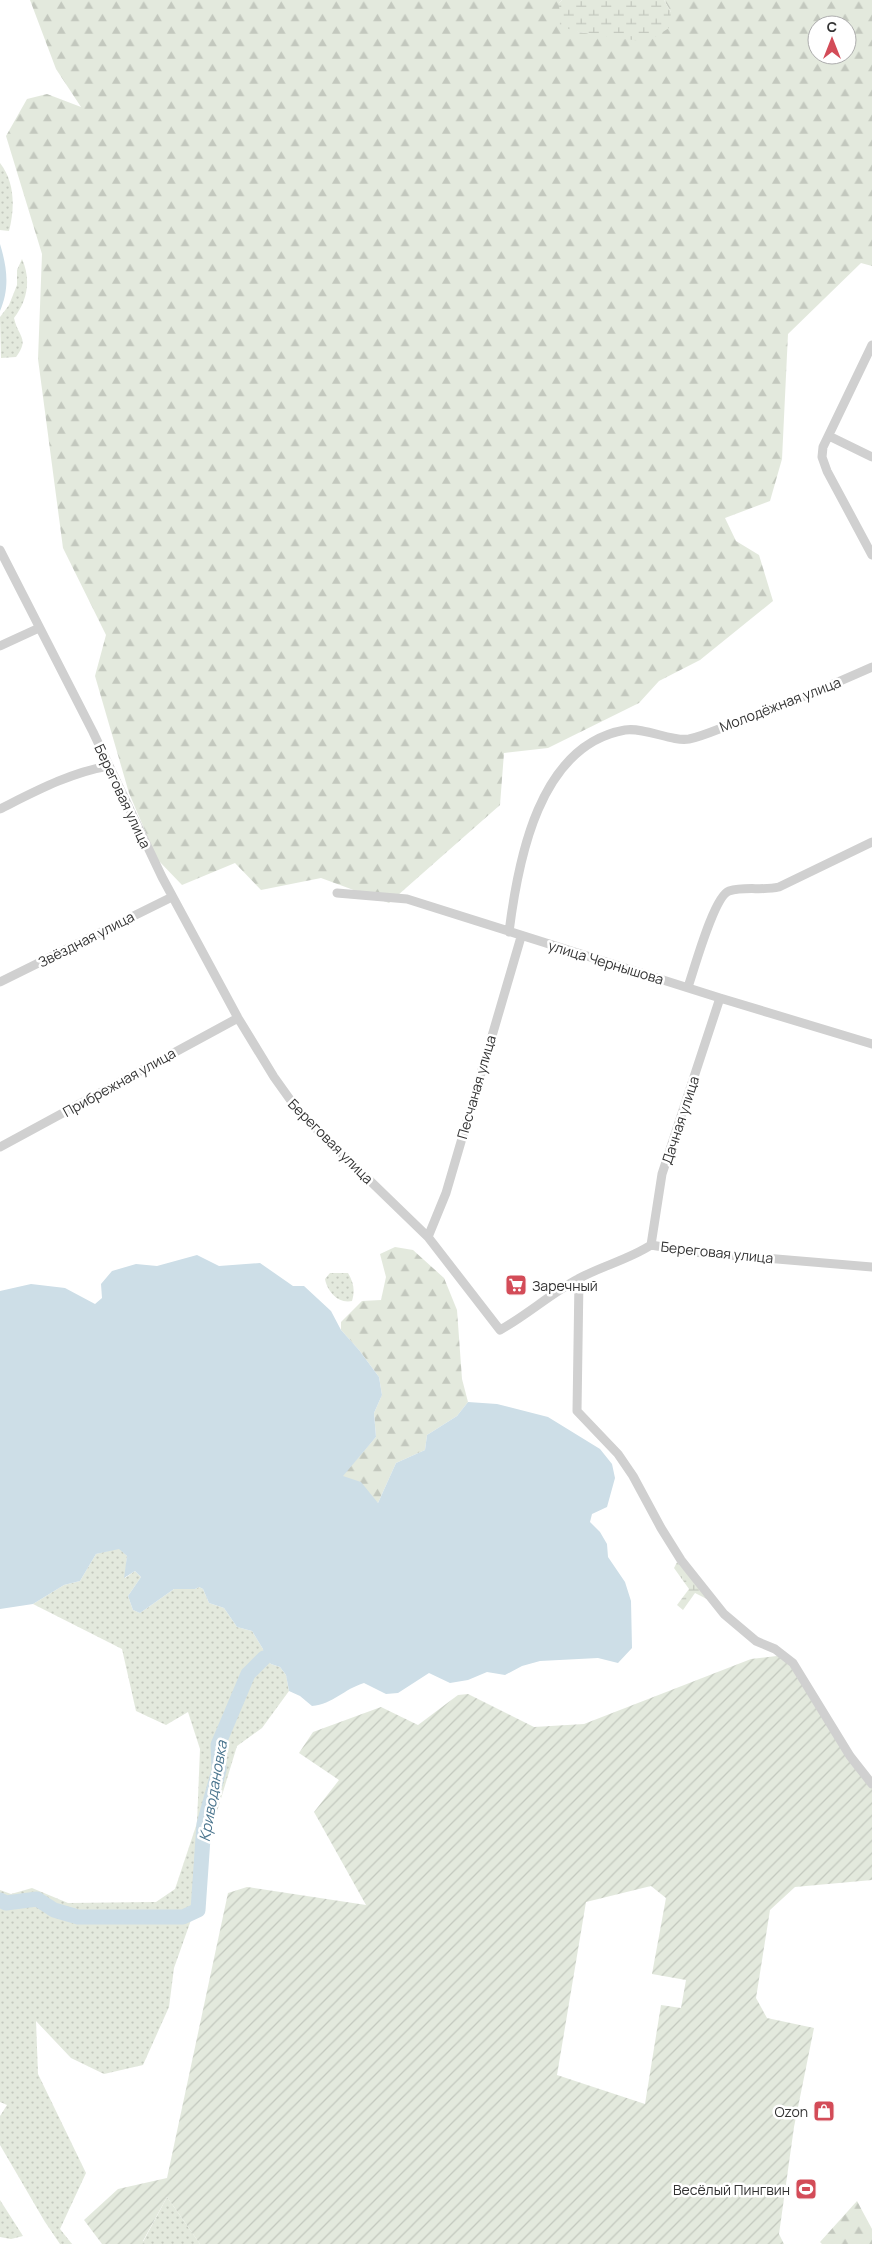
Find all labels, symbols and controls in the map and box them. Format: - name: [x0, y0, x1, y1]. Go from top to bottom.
- north arrow: [807, 15, 857, 65]
- text: С: [827, 17, 837, 36]
- street label: Молодёжная улица: [717, 672, 843, 736]
- street label: Береговая улица: [90, 741, 156, 851]
- street label: Звёздная улица: [35, 907, 137, 971]
- street label: улица Чернышова: [546, 935, 666, 989]
- street label: Песчаная улица: [452, 1033, 500, 1141]
- street label: Прибрежная улица: [59, 1043, 179, 1121]
- street label: Дачная улица: [657, 1073, 703, 1167]
- street label: Береговая улица: [284, 1094, 378, 1188]
- street label: Береговая улица: [660, 1237, 774, 1267]
- supermarket icon: Заречный: [504, 1273, 528, 1297]
- place label: Заречный: [532, 1276, 598, 1295]
- water label: Криводановка: [194, 1738, 232, 1843]
- shop icon: Ozon: [812, 2099, 836, 2123]
- place label: Ozon: [774, 2102, 808, 2121]
- sports icon: Весёлый Пингвин: [794, 2177, 818, 2201]
- place label: Весёлый Пингвин: [673, 2180, 790, 2199]

